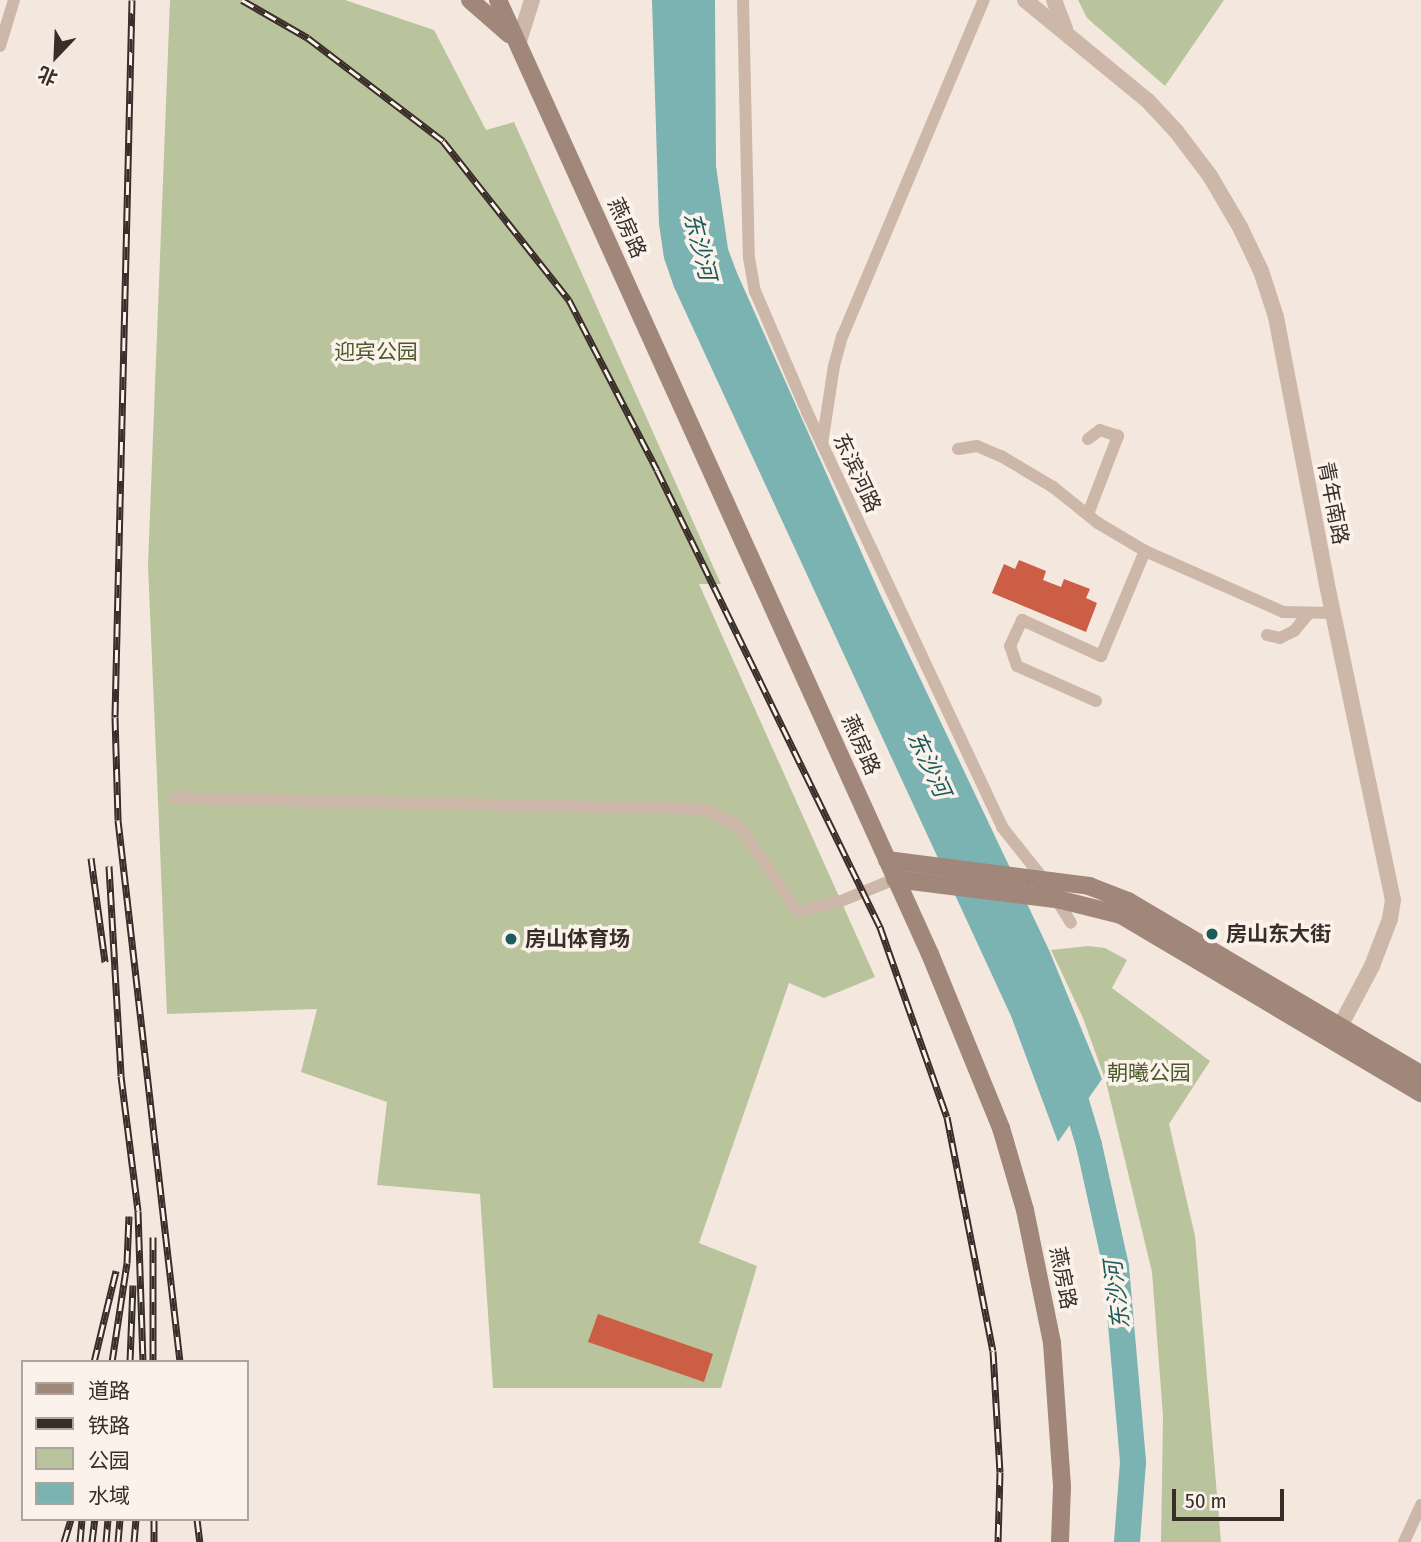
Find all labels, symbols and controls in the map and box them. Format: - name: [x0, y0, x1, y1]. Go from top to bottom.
- north arrow: [21, 21, 91, 91]
- text: 北: [34, 61, 61, 90]
- street label: 燕房路: [603, 194, 651, 262]
- water label: 东沙河: [678, 209, 722, 283]
- park label: 迎宾公园: [334, 339, 418, 365]
- street label: 东滨河路: [828, 430, 886, 516]
- street label: 青年南路: [1313, 459, 1353, 547]
- street label: 燕房路: [837, 711, 885, 779]
- water label: 东沙河: [902, 727, 956, 801]
- place label: 房山东大街: [1226, 921, 1331, 947]
- place label: 房山体育场: [525, 926, 630, 952]
- marker: 房山东大街: [1204, 926, 1220, 942]
- marker: 房山体育场: [503, 931, 519, 947]
- park label: 朝曦公园: [1107, 1060, 1191, 1086]
- street label: 燕房路: [1045, 1245, 1081, 1311]
- water label: 东沙河: [1099, 1259, 1135, 1331]
- legend: [21, 1360, 248, 1521]
- text: 道路: [88, 1378, 130, 1404]
- text: 铁路: [88, 1413, 130, 1439]
- text: 公园: [88, 1448, 130, 1474]
- scale bar: [1176, 1476, 1288, 1520]
- text: 水域: [88, 1483, 130, 1509]
- text: 50 m: [1185, 1488, 1227, 1514]

